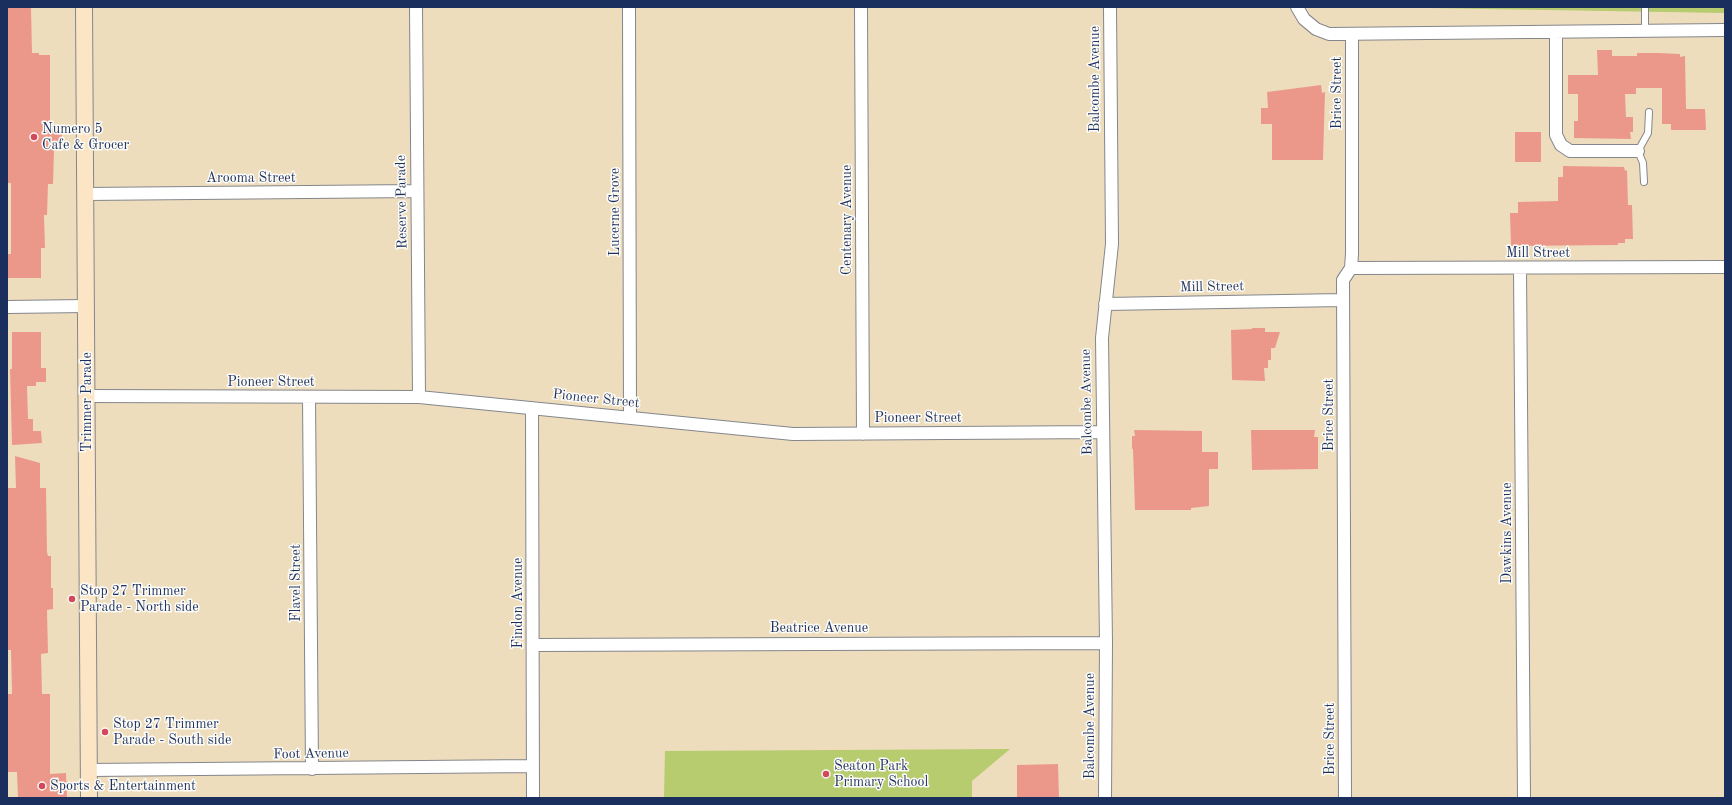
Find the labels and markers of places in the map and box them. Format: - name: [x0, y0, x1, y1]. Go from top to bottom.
- place label: Numero 5 Cafe & Grocer: [42, 121, 129, 154]
- marker: Numero 5 Cafe & Grocer: [29, 132, 39, 142]
- place label: Stop 27 Trimmer Parade - North side: [80, 583, 199, 616]
- marker: Stop 27 Trimmer Parade - North side: [67, 594, 77, 604]
- place label: Stop 27 Trimmer Parade - South side: [113, 716, 231, 748]
- marker: Stop 27 Trimmer Parade - South side: [100, 727, 110, 737]
- place label: Seaton Park Primary School: [834, 758, 928, 790]
- marker: Seaton Park Primary School: [821, 769, 831, 779]
- place label: Sports & Entertainment: [50, 778, 196, 794]
- marker: Sports & Entertainment: [37, 781, 47, 791]

